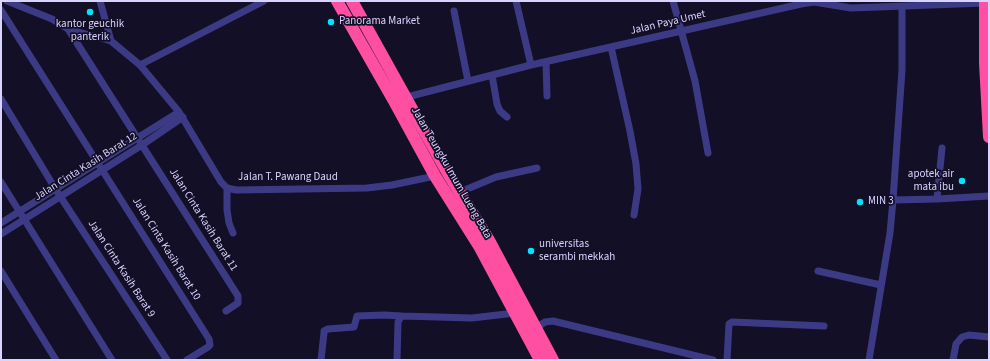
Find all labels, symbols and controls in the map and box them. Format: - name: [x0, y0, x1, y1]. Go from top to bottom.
- marker: kantor geuchik panterik: [85, 7, 95, 17]
- street label: Jalan Paya Umet: [629, 8, 707, 38]
- place label: Panorama Market: [339, 15, 420, 29]
- marker: Panorama Market: [326, 17, 336, 27]
- place label: kantor geuchik panterik: [56, 18, 124, 44]
- street label: Jalan Teungku Imum Lueng Bata: [408, 105, 494, 241]
- street label: Jalan Cinta Kasih Barat 12: [32, 130, 140, 204]
- street label: Jalan Cinta Kasih Barat 11: [166, 166, 240, 274]
- place label: apotek air mata ibu: [908, 168, 954, 194]
- street label: Jalan T. Pawang Daud: [238, 171, 338, 185]
- marker: apotek air mata ibu: [957, 176, 967, 186]
- street label: Jalan Cinta Kasih Barat 10: [129, 195, 203, 303]
- place label: MIN 3: [868, 195, 894, 209]
- marker: MIN 3: [855, 197, 865, 207]
- street label: Jalan Cinta Kasih Barat 9: [85, 218, 157, 320]
- place label: universitas serambi mekkah: [539, 238, 615, 264]
- marker: universitas serambi mekkah: [526, 246, 536, 256]

